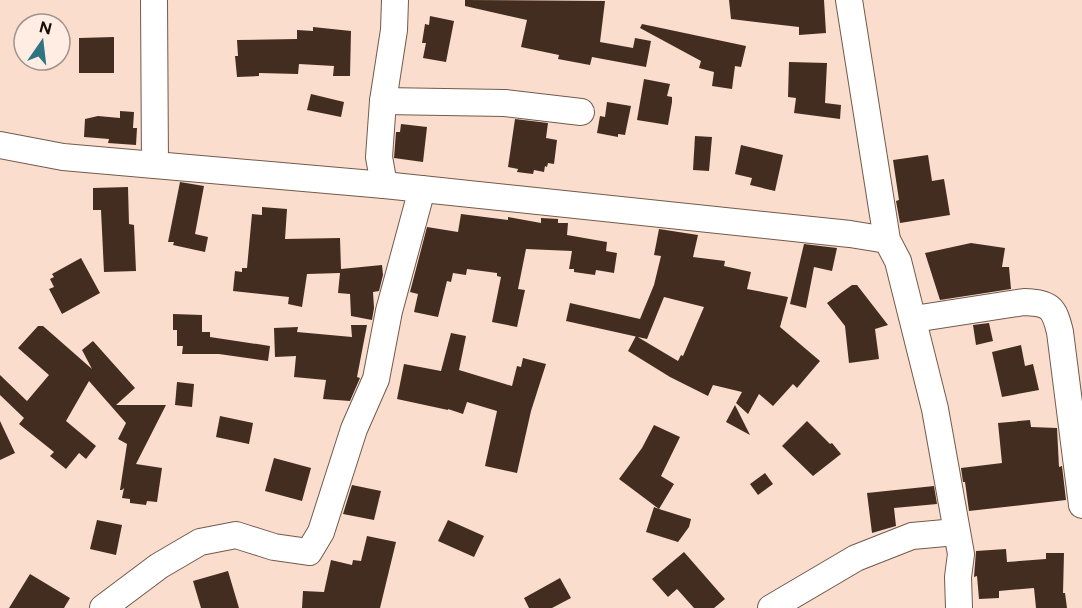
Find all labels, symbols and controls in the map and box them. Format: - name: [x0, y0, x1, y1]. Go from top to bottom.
- north arrow: [12, 12, 72, 72]
- text: N: [37, 17, 54, 39]

